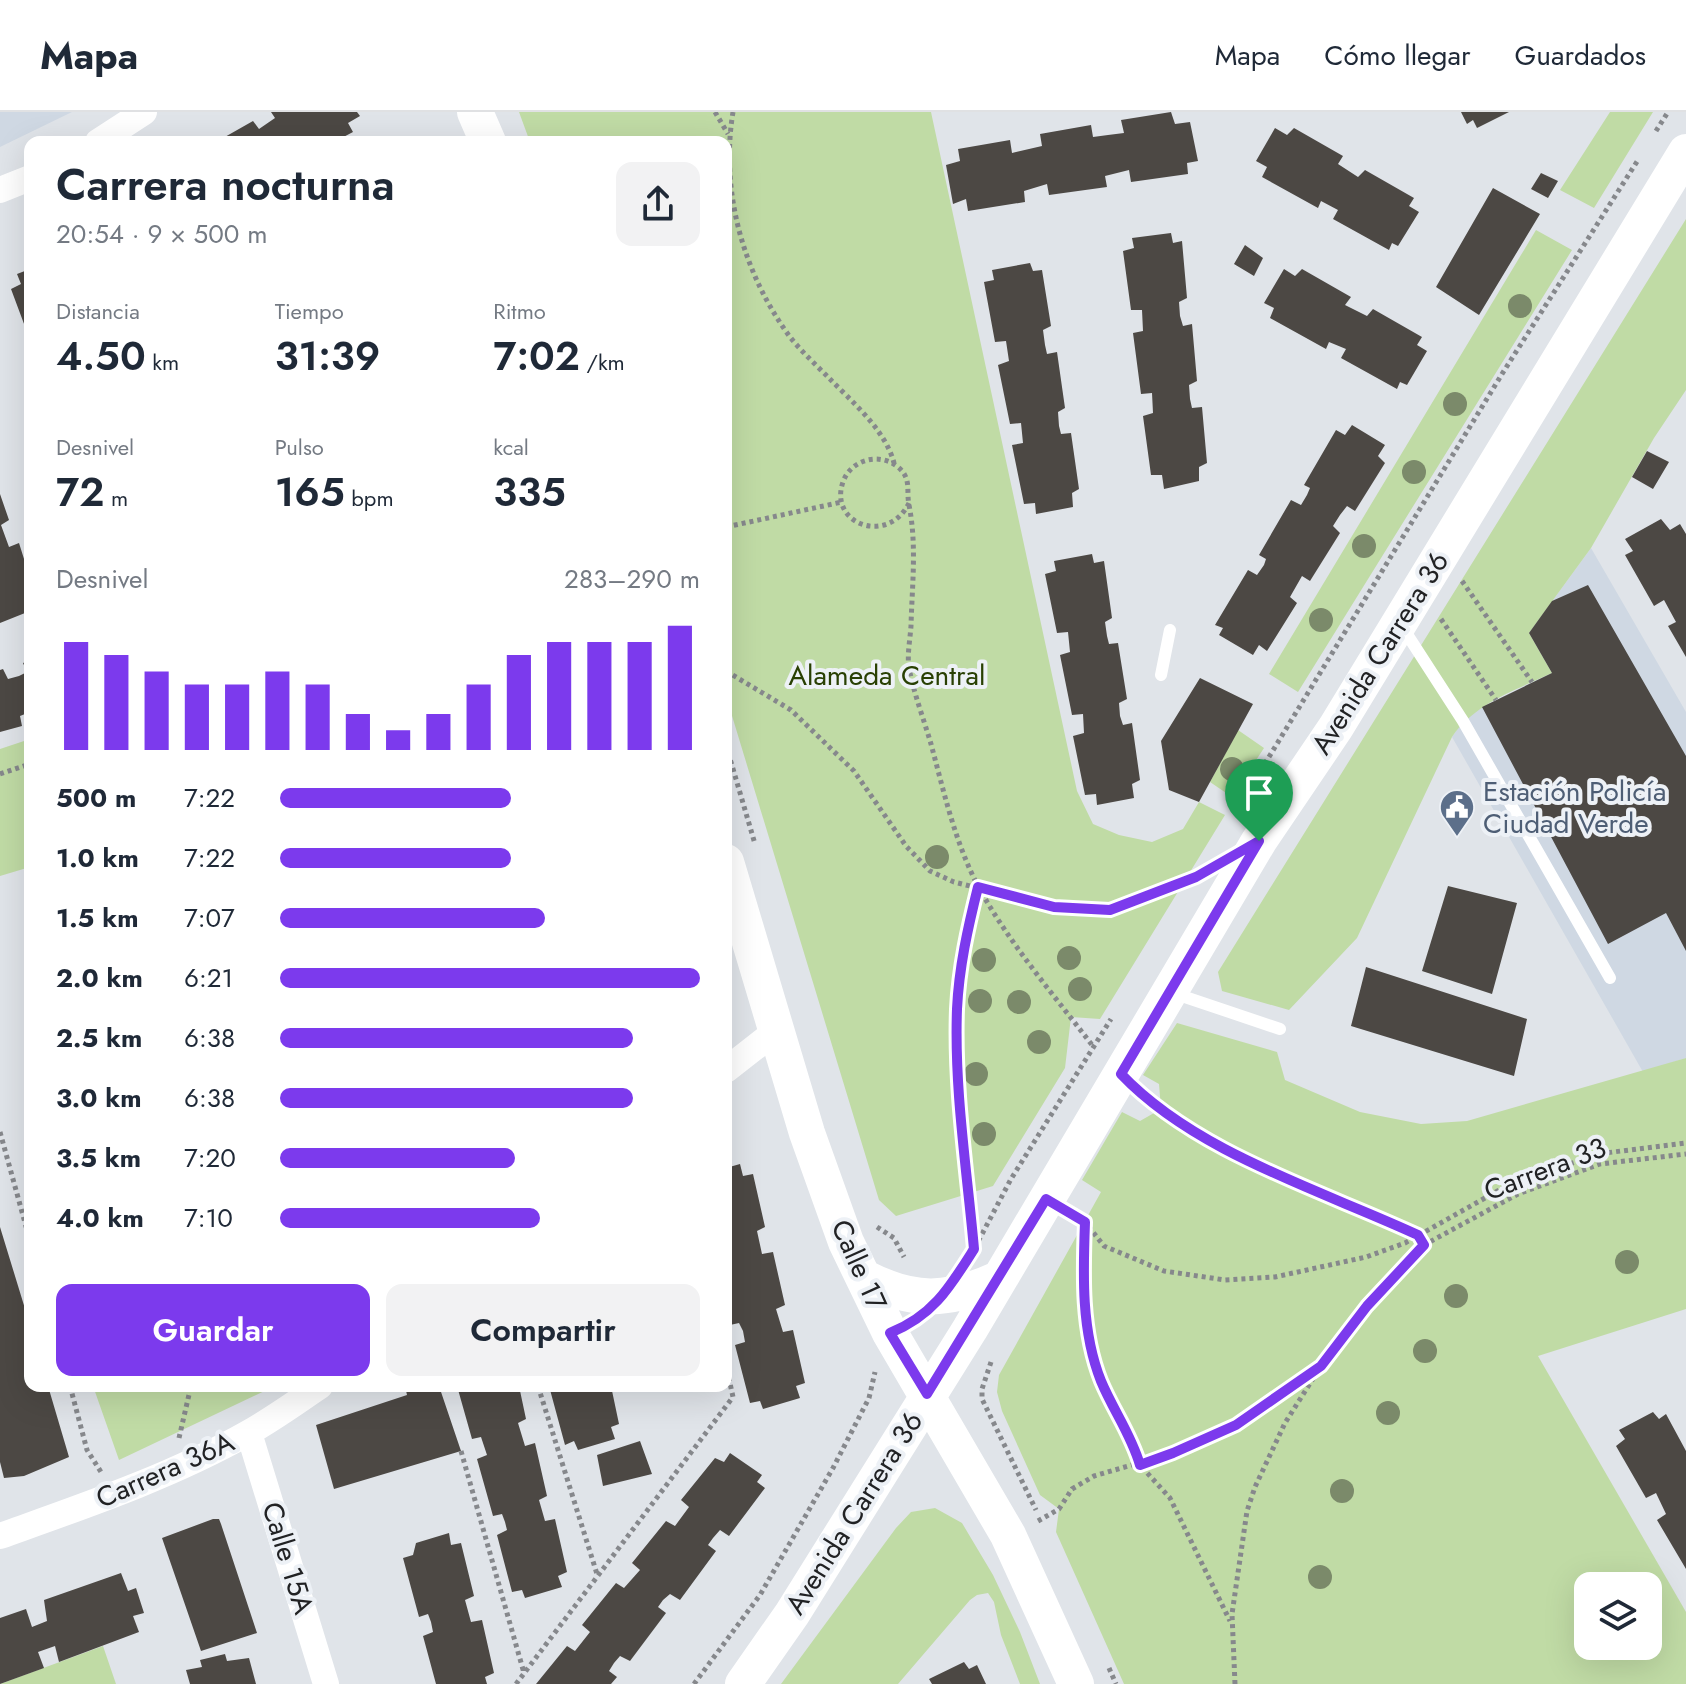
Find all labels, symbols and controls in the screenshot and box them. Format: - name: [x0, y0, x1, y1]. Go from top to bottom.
- text: Mapa: [40, 28, 138, 83]
- text: Mapa: [1215, 35, 1280, 76]
- text: Cómo llegar: [1324, 35, 1471, 76]
- text: Guardados: [1515, 35, 1646, 76]
- text: Carrera nocturna: [56, 153, 395, 217]
- button: share: [616, 162, 700, 246]
- text: 20:54 · 9 × 500 m: [56, 215, 267, 253]
- text: Distancia: [56, 295, 140, 327]
- text: Tiempo: [275, 295, 344, 327]
- text: Ritmo: [493, 295, 546, 327]
- text: 4.50: [56, 327, 146, 385]
- text: 31:39: [275, 327, 380, 385]
- text: 7:02: [493, 327, 580, 385]
- text: km: [146, 346, 179, 378]
- text: /km: [580, 346, 625, 378]
- text: Desnivel: [56, 431, 134, 463]
- text: Pulso: [275, 431, 324, 463]
- text: kcal: [493, 431, 529, 463]
- text: 72: [56, 463, 104, 521]
- text: 165: [275, 463, 345, 521]
- text: 335: [493, 463, 566, 521]
- text: m: [104, 482, 128, 514]
- text: bpm: [345, 482, 394, 514]
- street label: Avenida Carrera 36: [1301, 544, 1459, 762]
- text: Desnivel: [56, 560, 148, 598]
- text: 283–290 m: [564, 560, 700, 598]
- park label: Alameda Central: [788, 655, 986, 696]
- pin: [1225, 759, 1293, 841]
- icon: arrive: [1237, 771, 1281, 815]
- place label: Estación Policía Ciudad Verde: [1483, 771, 1667, 844]
- text: 500 m: [56, 779, 136, 817]
- text: 7:22: [184, 779, 235, 817]
- public building icon: Estación Policía Ciudad Verde: [1438, 788, 1476, 838]
- text: 1.0 km: [56, 839, 139, 877]
- text: 7:22: [184, 839, 235, 877]
- text: 1.5 km: [56, 899, 139, 937]
- text: 7:07: [184, 899, 235, 937]
- text: 2.0 km: [56, 959, 143, 997]
- text: 6:21: [184, 959, 233, 997]
- text: 2.5 km: [56, 1019, 142, 1057]
- text: 6:38: [184, 1019, 235, 1057]
- text: 3.0 km: [56, 1079, 141, 1117]
- text: 6:38: [184, 1079, 235, 1117]
- street label: Carrera 33: [1478, 1127, 1612, 1211]
- text: 3.5 km: [56, 1139, 141, 1177]
- text: 7:20: [184, 1139, 236, 1177]
- text: 4.0 km: [56, 1199, 144, 1237]
- text: 7:10: [184, 1199, 233, 1237]
- street label: Calle 17: [821, 1213, 897, 1317]
- button: Guardar: [56, 1284, 370, 1376]
- button: Compartir: [386, 1284, 700, 1376]
- street label: Avenida Carrera 36: [775, 1404, 933, 1622]
- street label: Carrera 36A: [89, 1421, 241, 1519]
- street label: Calle 15A: [252, 1497, 325, 1620]
- map controls: [1574, 1572, 1662, 1660]
- button: layers: [1574, 1572, 1662, 1660]

